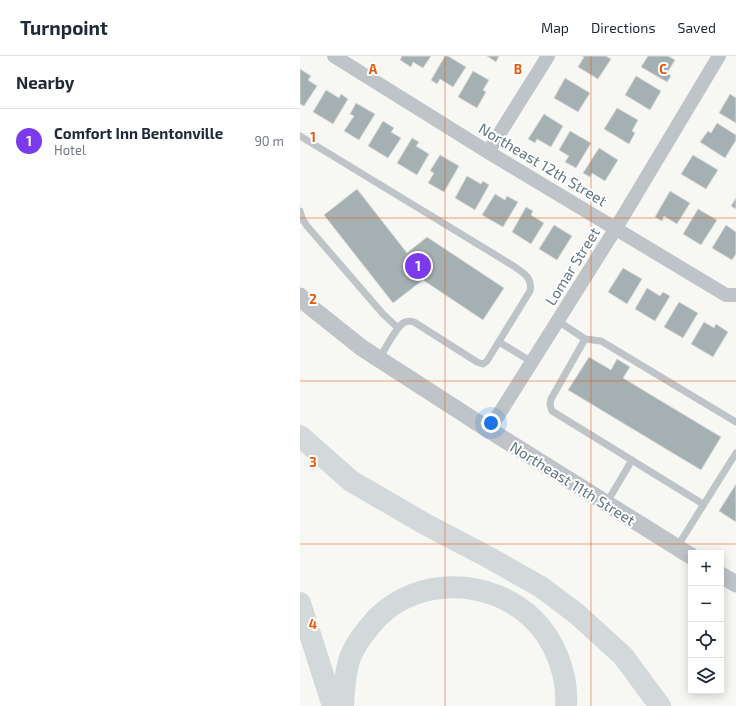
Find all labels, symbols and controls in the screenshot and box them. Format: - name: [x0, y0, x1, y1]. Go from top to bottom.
- text: Turnpoint: [20, 16, 108, 39]
- text: Map: [541, 19, 569, 36]
- text: Directions: [591, 19, 656, 36]
- text: Saved: [678, 19, 716, 36]
- text: A: [369, 61, 378, 77]
- text: B: [514, 61, 522, 77]
- text: C: [659, 61, 667, 77]
- text: Nearby: [16, 72, 74, 92]
- street label: Northeast 12th Street: [476, 119, 611, 210]
- text: Comfort Inn Bentonville: [54, 124, 223, 142]
- text: 1: [310, 129, 316, 145]
- text: 1: [26, 133, 32, 149]
- text: 90 m: [254, 133, 284, 149]
- text: Hotel: [54, 142, 86, 158]
- street label: Lomar Street: [541, 224, 603, 308]
- pin: 1: [405, 251, 431, 281]
- text: 2: [309, 291, 317, 307]
- your location: [481, 413, 501, 433]
- street label: Northeast 11th Street: [507, 437, 639, 529]
- text: 3: [309, 454, 317, 470]
- map controls: [688, 550, 724, 694]
- button: +: [688, 550, 724, 586]
- button: −: [688, 586, 724, 622]
- text: 4: [309, 616, 317, 632]
- button: locate: [688, 622, 724, 658]
- button: layers: [688, 658, 724, 694]

